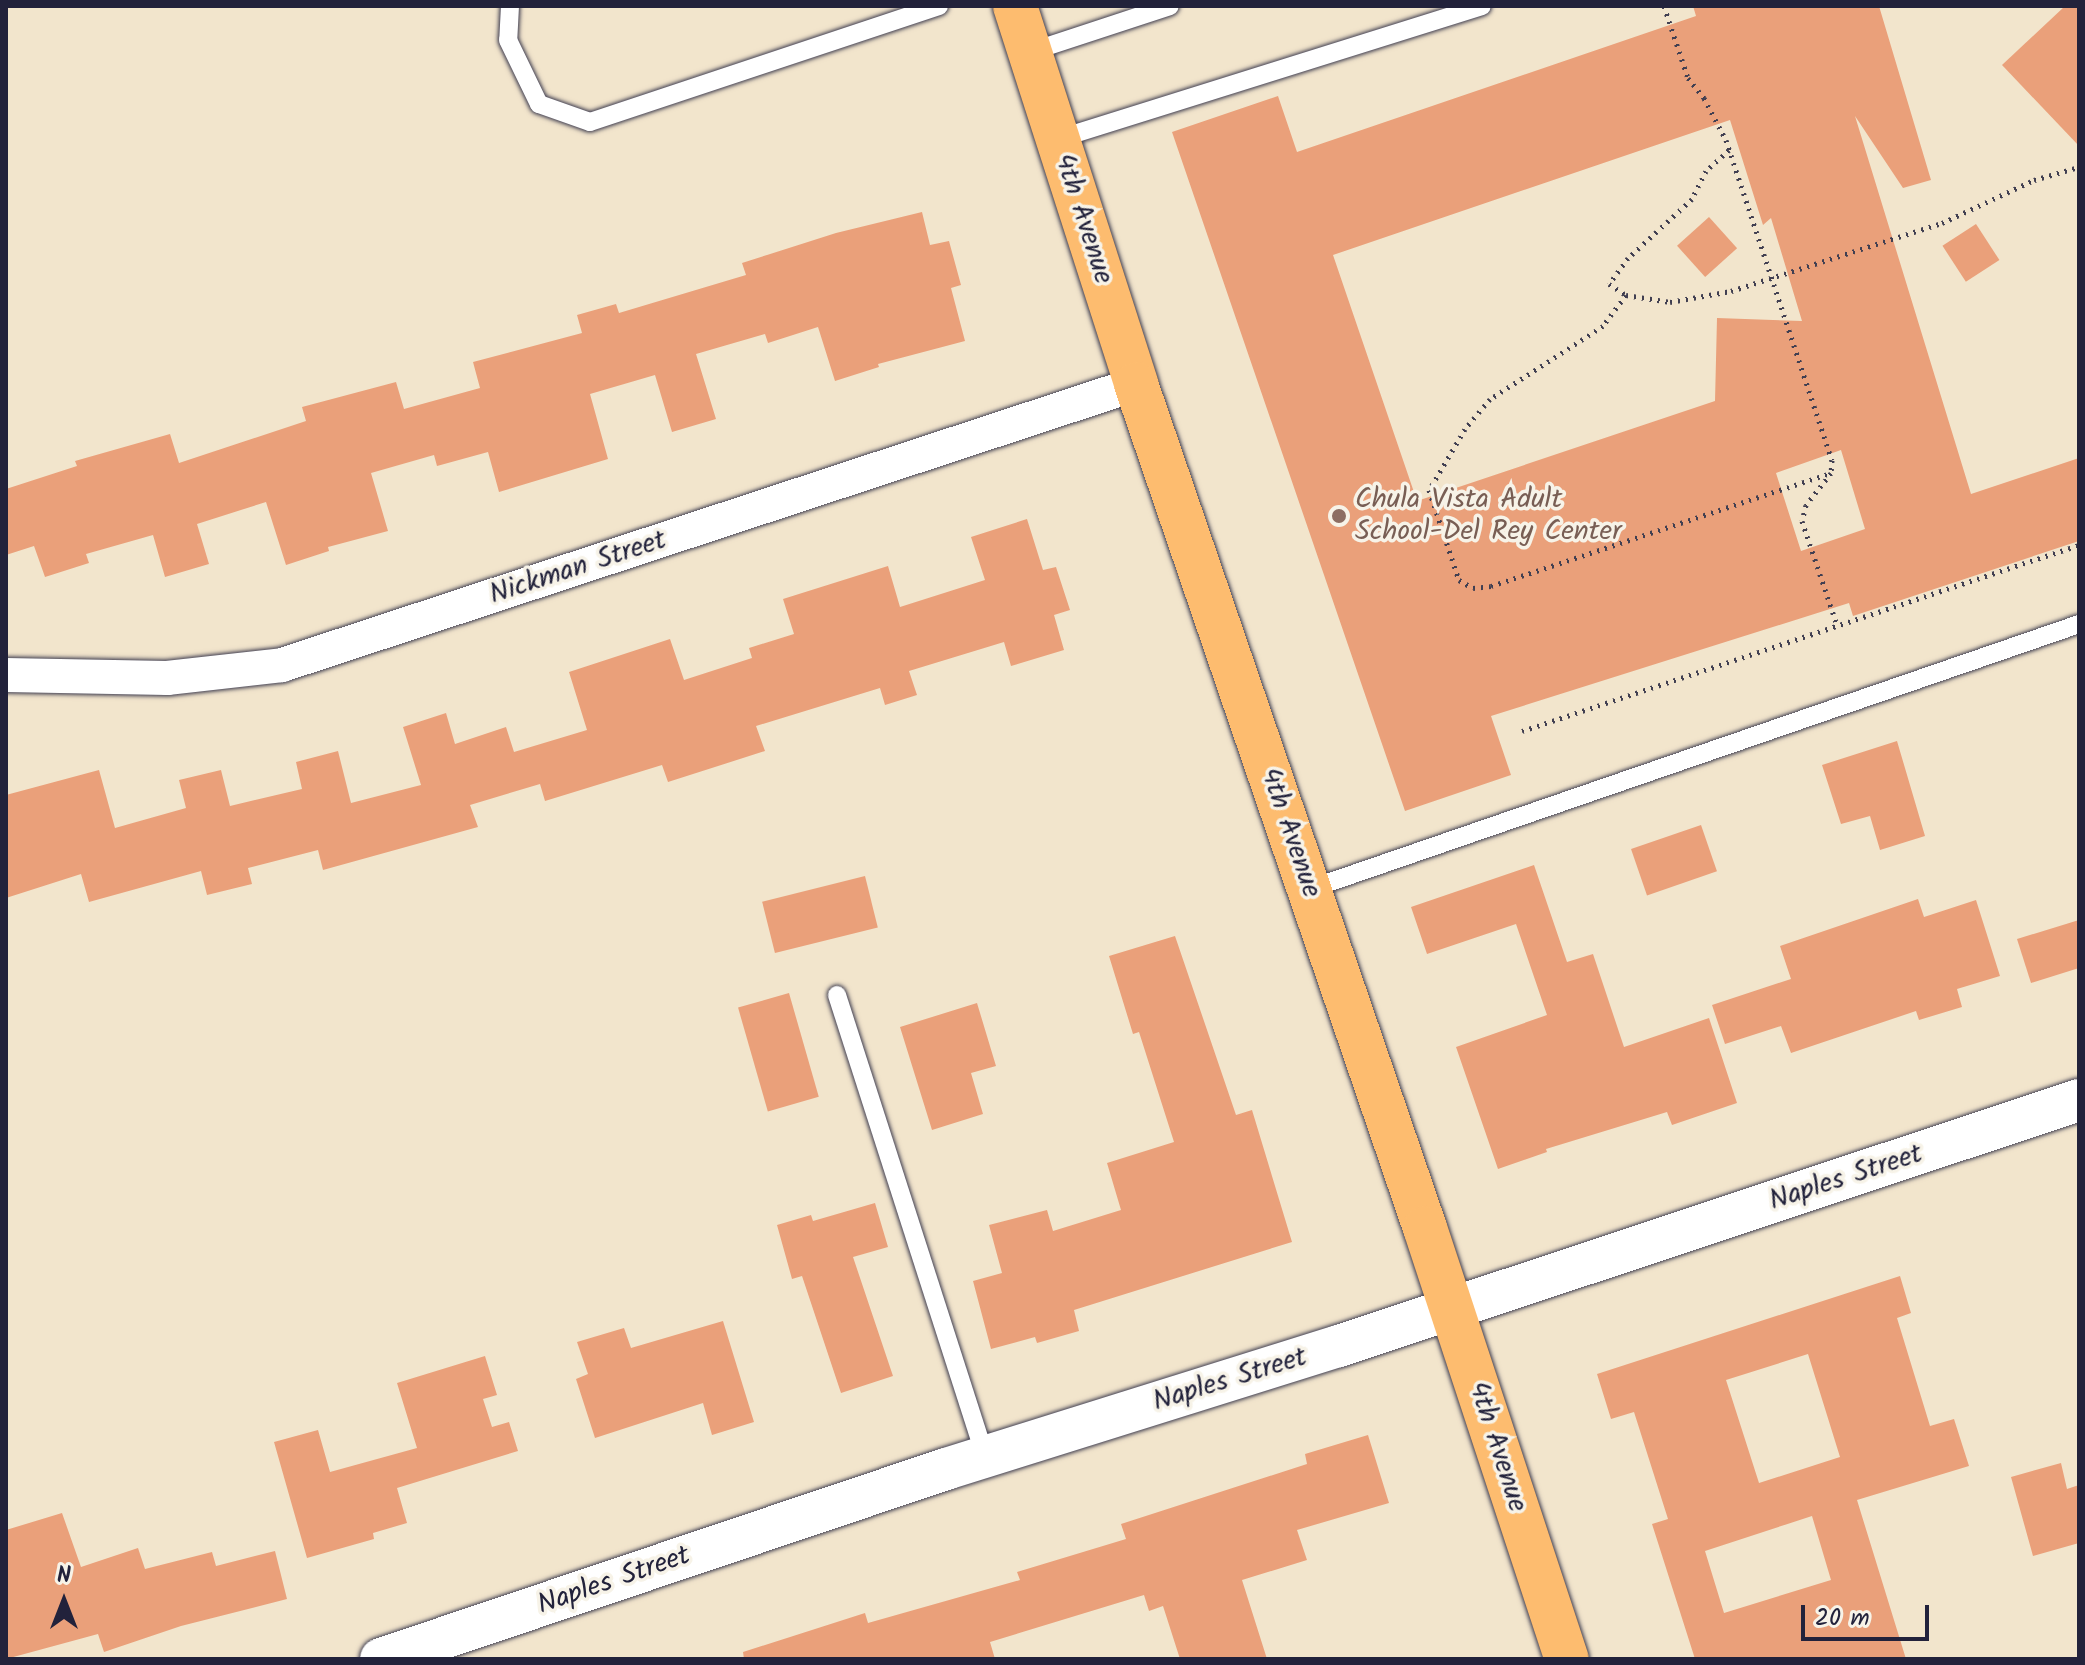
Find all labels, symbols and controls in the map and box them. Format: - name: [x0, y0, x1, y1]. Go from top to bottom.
- street label: 4th Avenue: [1046, 150, 1120, 288]
- place label: Chula Vista Adult School-Del Rey Center: [1355, 483, 1621, 549]
- marker: Chula Vista Adult School-Del Rey Center: [1330, 507, 1348, 525]
- street label: Nickman Street: [485, 524, 671, 612]
- street label: 4th Avenue: [1252, 764, 1328, 902]
- street label: Naples Street: [1765, 1137, 1927, 1219]
- street label: Naples Street: [1149, 1341, 1311, 1419]
- street label: 4th Avenue: [1460, 1378, 1534, 1516]
- street label: Naples Street: [533, 1539, 695, 1623]
- text: N: [57, 1559, 71, 1594]
- north arrow: [24, 1561, 104, 1641]
- scale bar: [1805, 1589, 1933, 1639]
- text: 20 m: [1815, 1599, 1870, 1638]

